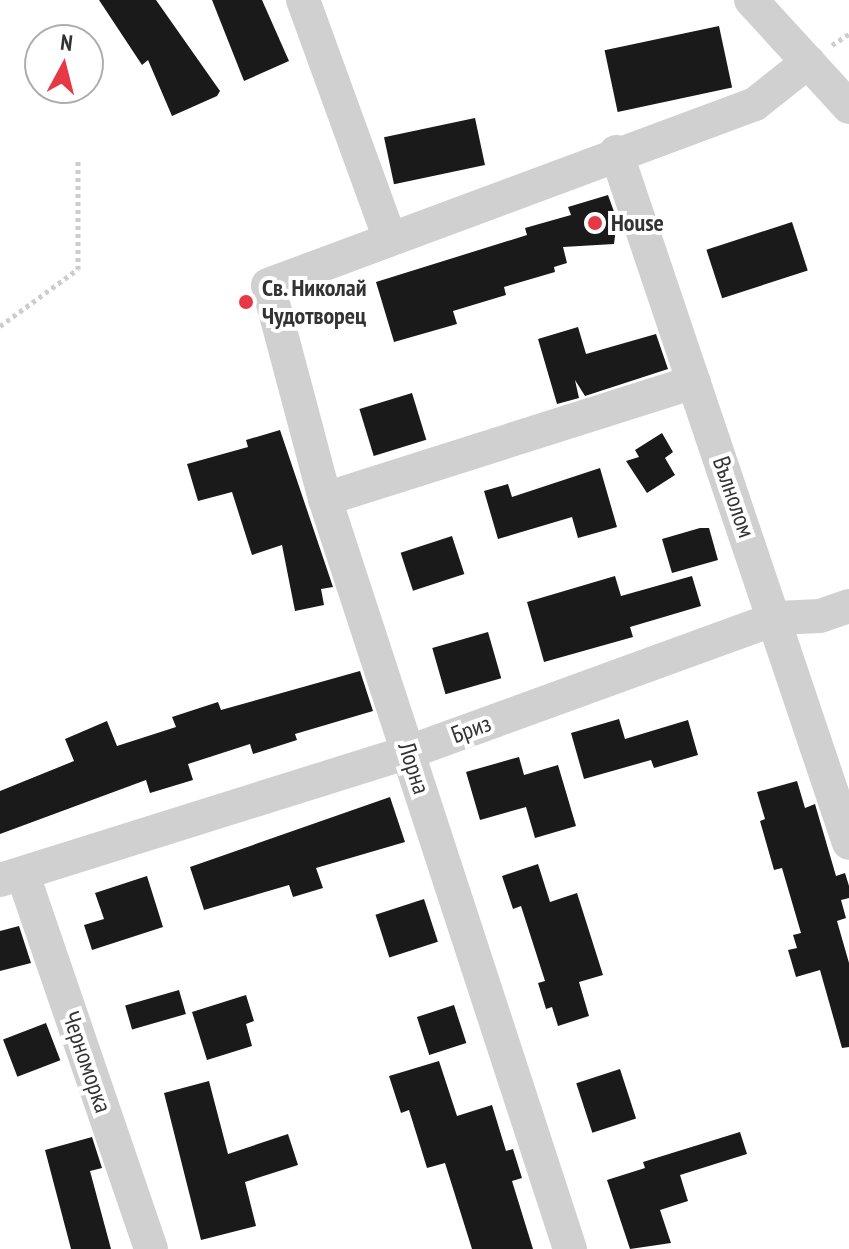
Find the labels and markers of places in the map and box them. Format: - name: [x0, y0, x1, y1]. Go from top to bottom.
- place label: House: [611, 209, 664, 237]
- marker: House: [586, 214, 604, 232]
- place label: Св. Николай Чудотворец: [262, 274, 368, 330]
- marker: Св. Николай Чудотворец: [237, 293, 255, 311]

